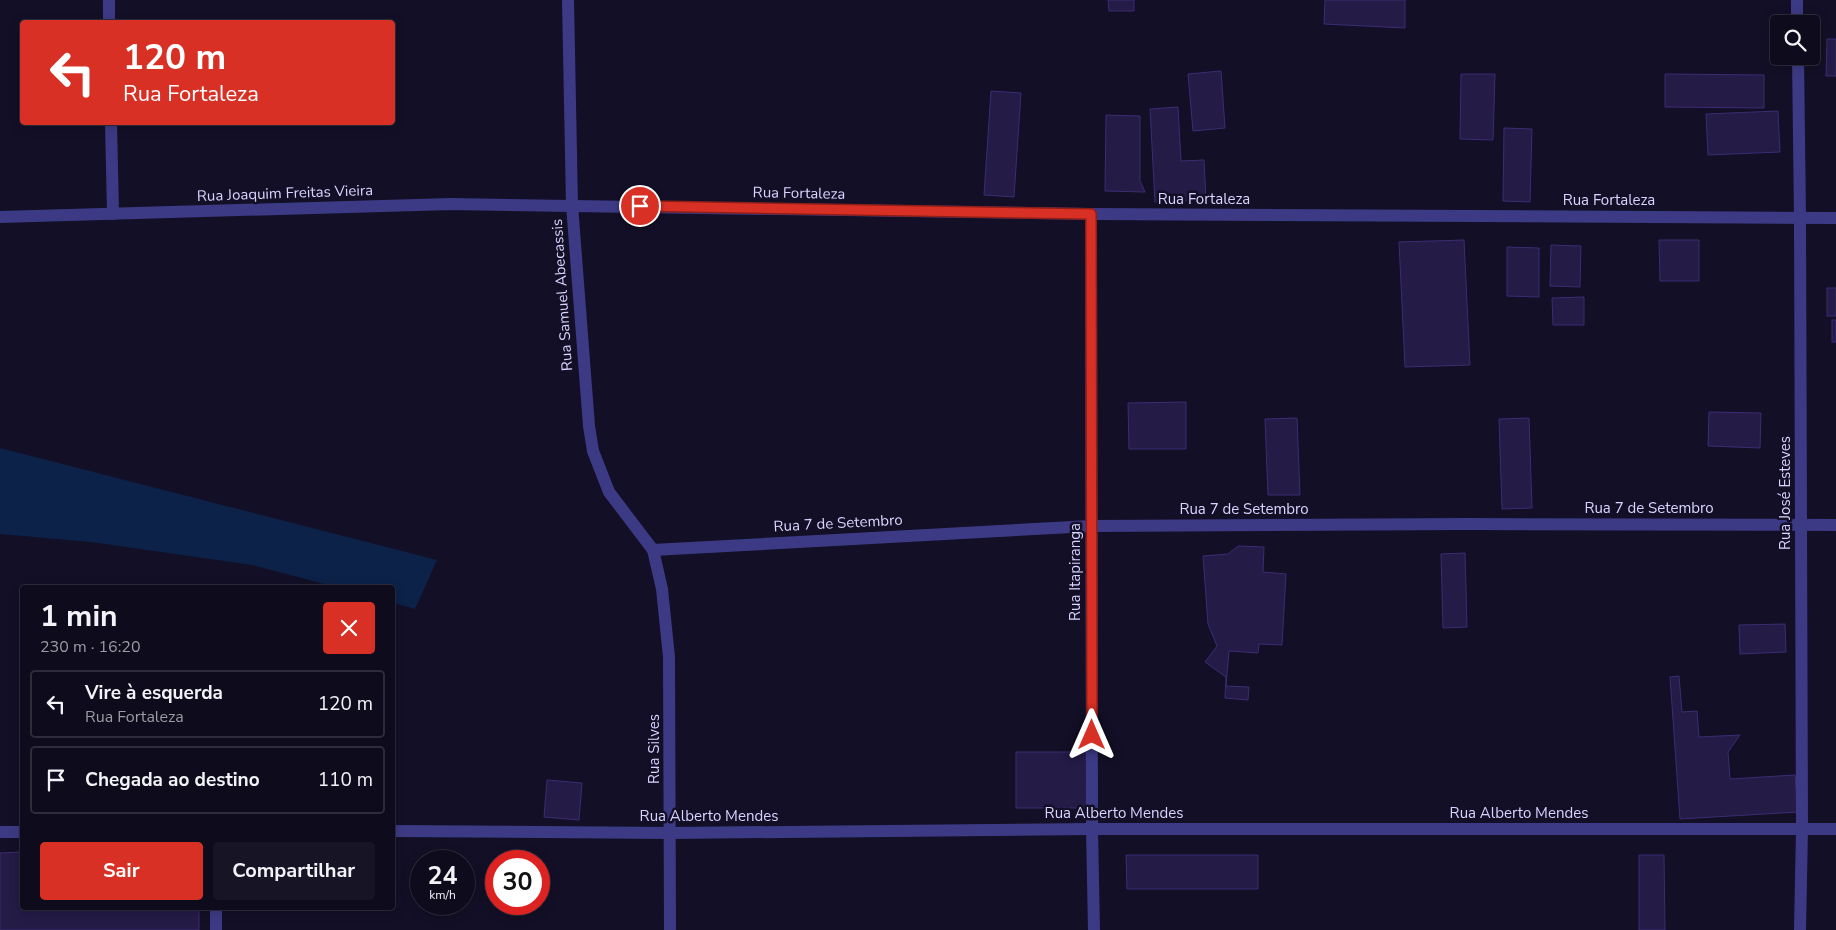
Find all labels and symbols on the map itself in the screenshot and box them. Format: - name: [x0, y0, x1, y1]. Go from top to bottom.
- street label: Rua Joaquim Freitas Vieira: [197, 180, 373, 206]
- street label: Rua Fortaleza: [753, 182, 845, 204]
- pin: [619, 185, 661, 227]
- street label: Rua Fortaleza: [1158, 189, 1250, 209]
- street label: Rua Fortaleza: [1563, 190, 1655, 210]
- street label: Rua Samuel Abecassis: [547, 218, 577, 372]
- street label: Rua José Esteves: [1775, 436, 1795, 550]
- street label: Rua 7 de Setembro: [1584, 498, 1714, 518]
- street label: Rua 7 de Setembro: [1179, 499, 1309, 519]
- street label: Rua 7 de Setembro: [773, 510, 903, 536]
- street label: Rua Itapiranga: [1065, 523, 1085, 621]
- position arrow: [1065, 708, 1117, 760]
- street label: Rua Silves: [644, 714, 664, 784]
- street label: Rua Alberto Mendes: [1045, 803, 1183, 823]
- street label: Rua Alberto Mendes: [1450, 803, 1588, 823]
- street label: Rua Alberto Mendes: [640, 806, 778, 826]
- speed limit sign: 30: [485, 850, 550, 915]

